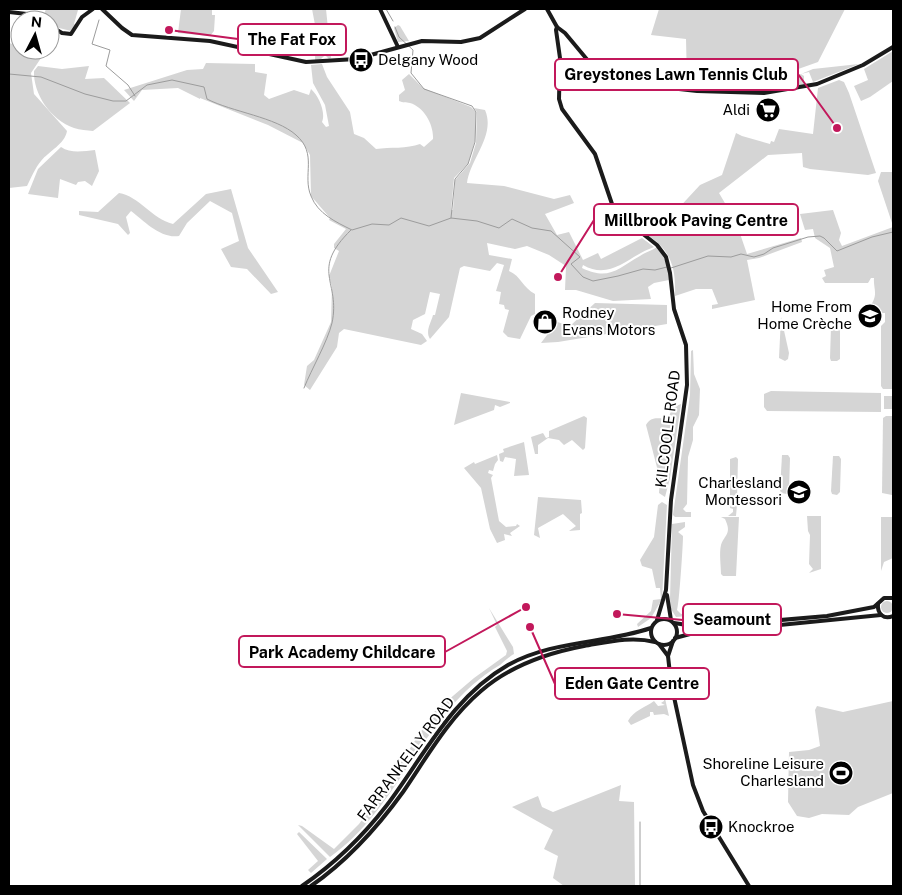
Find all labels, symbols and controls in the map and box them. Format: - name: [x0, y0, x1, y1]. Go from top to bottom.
- north arrow: [10, 10, 60, 60]
- text: N: [30, 14, 43, 31]
- callout: The Fat Fox: [238, 24, 346, 55]
- text: The Fat Fox: [248, 30, 337, 49]
- bus stop icon: Delgany Wood: [348, 47, 374, 73]
- place label: Delgany Wood: [378, 51, 478, 68]
- callout: Greystones Lawn Tennis Club: [555, 59, 798, 90]
- text: Greystones Lawn Tennis Club: [564, 65, 788, 84]
- supermarket icon: Aldi: [755, 97, 781, 123]
- place label: Aldi: [722, 101, 750, 118]
- callout: Millbrook Paving Centre: [594, 204, 798, 235]
- text: Millbrook Paving Centre: [604, 211, 788, 230]
- place label: Home From Home Crèche: [757, 298, 852, 332]
- school or university icon: Home From Home Crèche: [857, 303, 883, 329]
- place label: Rodney Evans Motors: [562, 304, 655, 338]
- shop icon: Rodney Evans Motors: [532, 309, 558, 335]
- street label: KILCOOLE ROAD: [652, 369, 683, 489]
- place label: Charlesland Montessori: [698, 474, 782, 508]
- school or university icon: Charlesland Montessori: [786, 479, 812, 505]
- callout: Seamount: [683, 604, 781, 635]
- text: Seamount: [693, 610, 771, 629]
- callout: Park Academy Childcare: [239, 636, 445, 667]
- text: Park Academy Childcare: [249, 643, 435, 662]
- callout: Eden Gate Centre: [555, 668, 709, 699]
- text: Eden Gate Centre: [565, 674, 699, 693]
- street label: FARRANKELLY ROAD: [353, 693, 458, 824]
- place label: Shoreline Leisure Charlesland: [702, 755, 824, 789]
- sports icon: Shoreline Leisure Charlesland: [828, 760, 854, 786]
- bus stop icon: Knockroe: [698, 814, 724, 840]
- place label: Knockroe: [728, 818, 795, 835]

